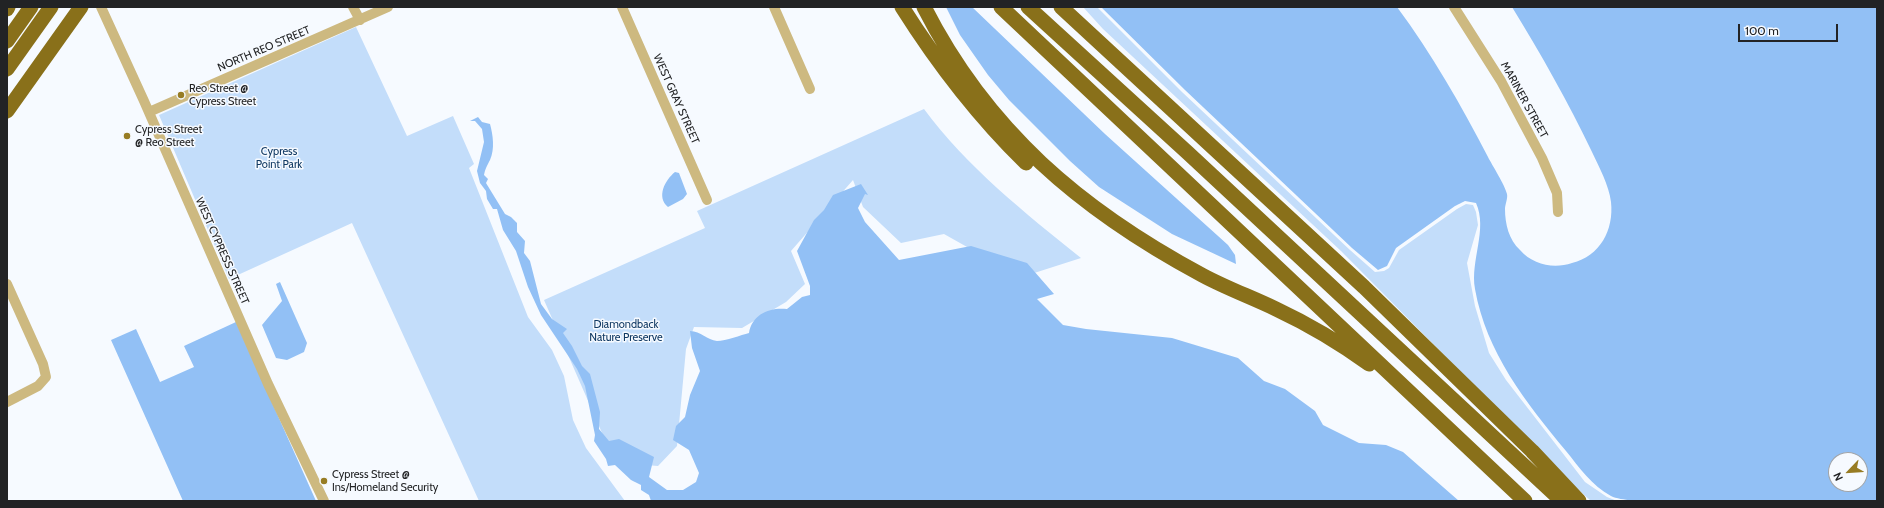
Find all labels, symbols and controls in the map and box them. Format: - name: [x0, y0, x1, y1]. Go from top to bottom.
- scale bar: [1740, 16, 1840, 42]
- text: 100 m: [1745, 23, 1779, 38]
- street label: NORTH REO STREET: [216, 24, 312, 74]
- street label: WEST GRAY STREET: [650, 52, 702, 146]
- street label: MARINER STREET: [1498, 60, 1550, 140]
- place label: Reo Street @ Cypress Street: [189, 82, 256, 108]
- marker: Reo Street @ Cypress Street: [176, 90, 186, 100]
- place label: Cypress Street @ Reo Street: [135, 123, 202, 149]
- marker: Cypress Street @ Reo Street: [122, 131, 132, 141]
- park label: Cypress Point Park: [256, 145, 302, 171]
- street label: WEST CYPRESS STREET: [192, 196, 252, 306]
- park label: Diamondback Nature Preserve: [589, 318, 663, 344]
- north arrow: [1828, 452, 1868, 492]
- place label: Cypress Street @ Ins/Homeland Security: [332, 468, 438, 494]
- text: N: [1830, 470, 1846, 483]
- marker: Cypress Street @ Ins/Homeland Security: [319, 476, 329, 486]

